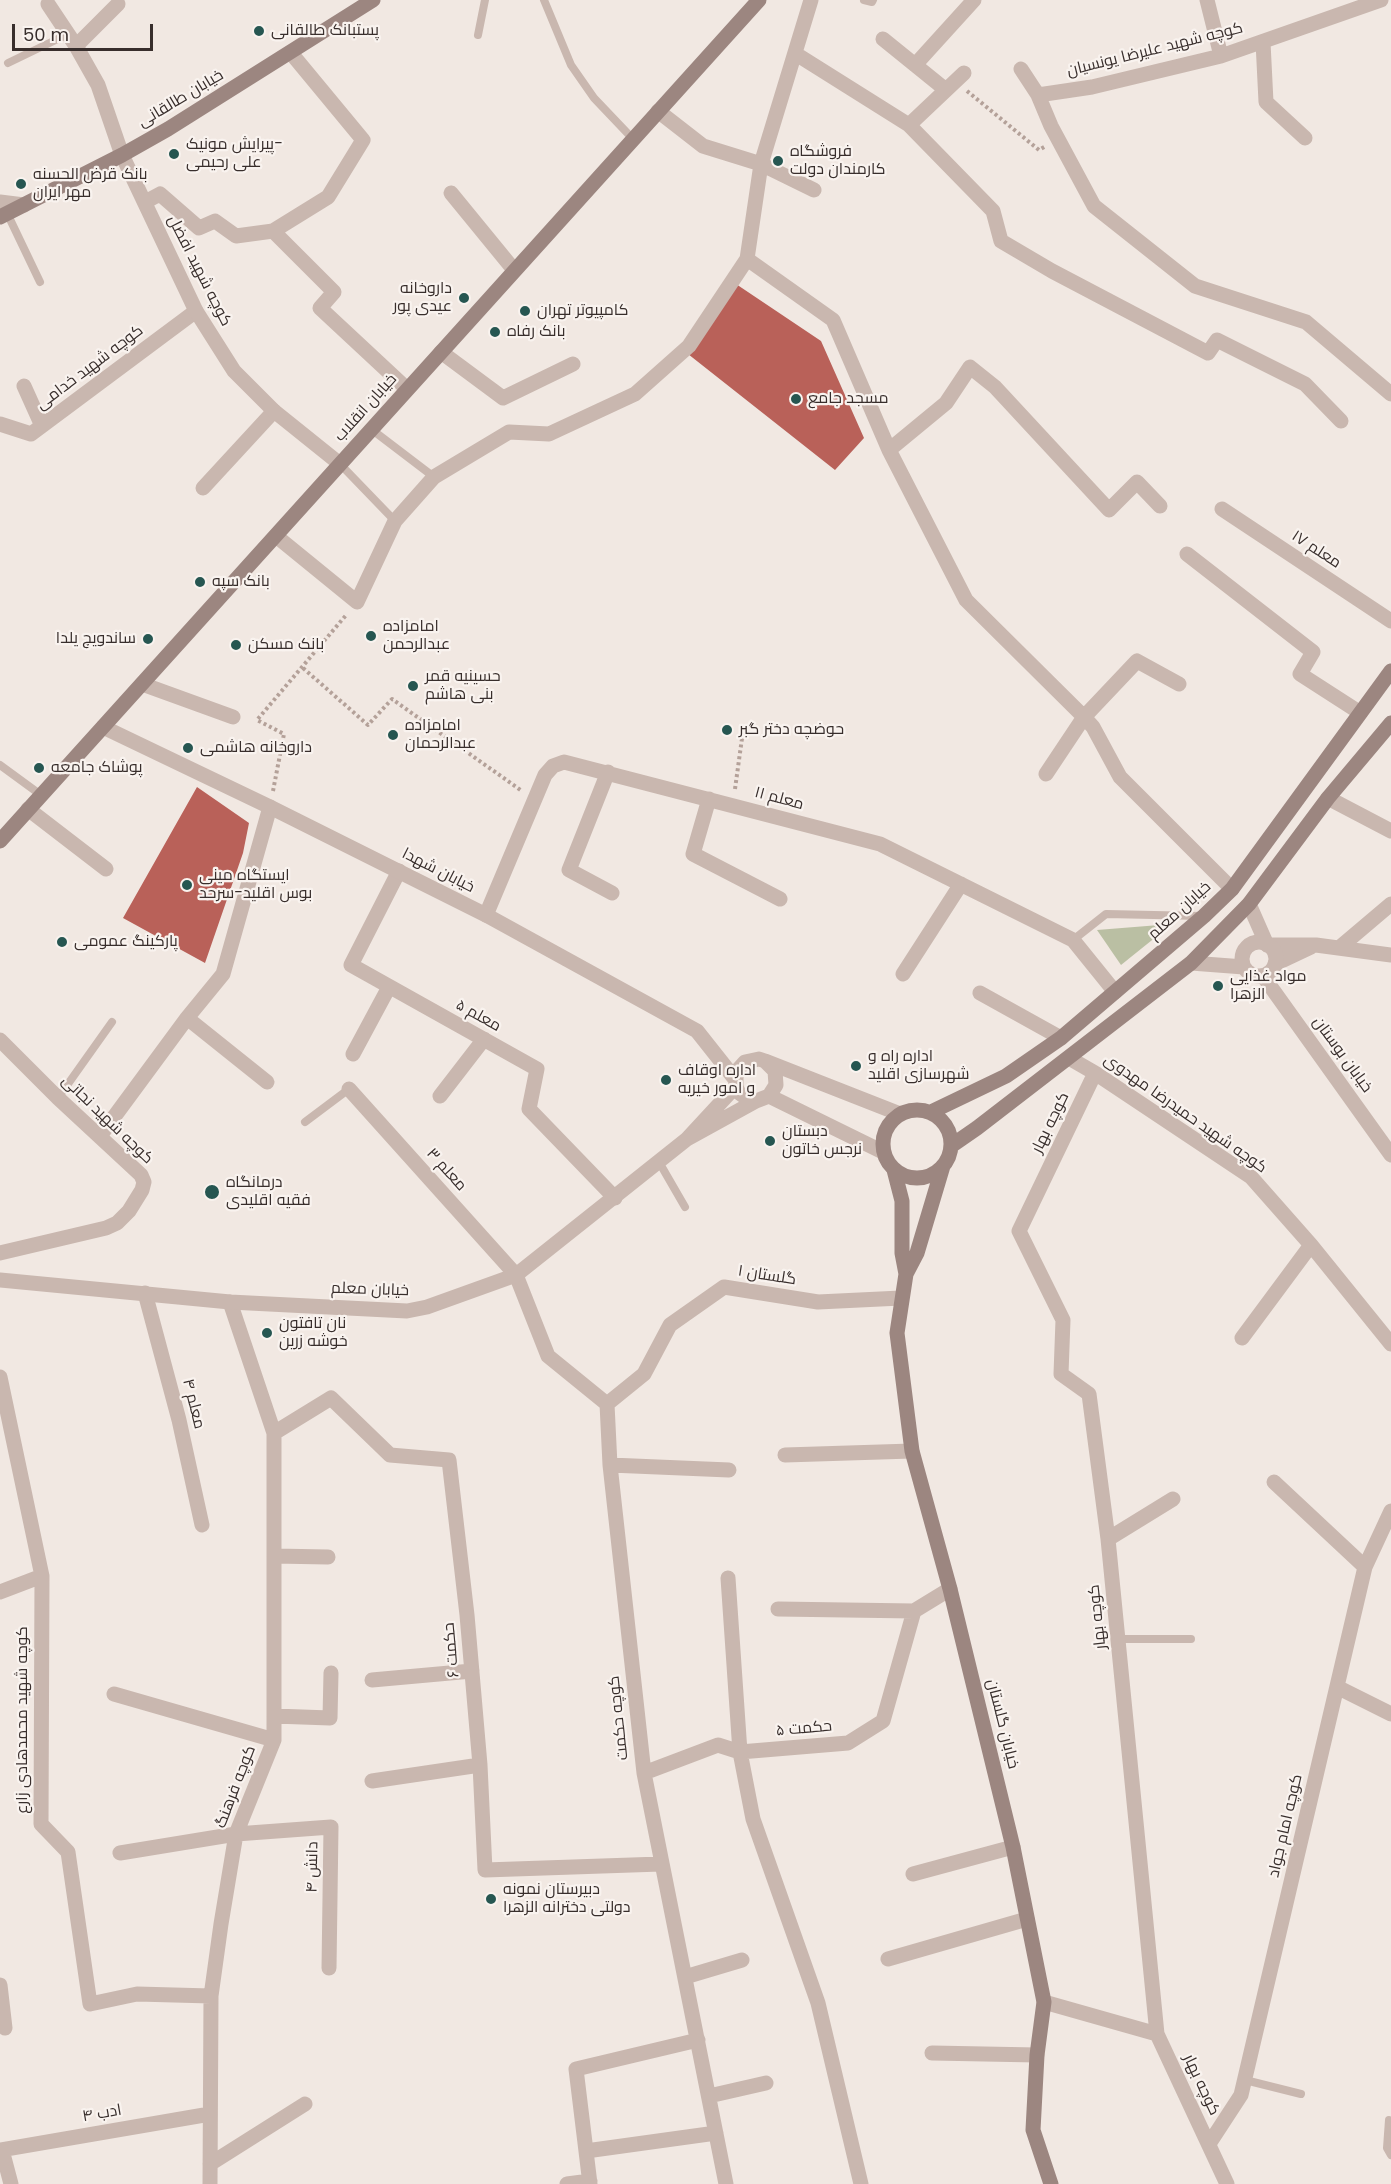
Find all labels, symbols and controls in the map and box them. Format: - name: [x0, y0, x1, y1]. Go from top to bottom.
- scale bar: [15, 12, 156, 50]
- street label: کوچه شهید علیرضا یونسیان: [1065, 19, 1245, 81]
- place label: پستبانک طالقانی: [271, 21, 379, 41]
- text: 50 m: [23, 22, 69, 47]
- marker: پستبانک طالقانی: [252, 24, 266, 38]
- street label: خیابان طالقانی: [135, 66, 227, 132]
- place label: پیرایش مونیک- علی رحیمی: [186, 135, 283, 173]
- place label: فروشگاه کارمندان دولت: [790, 142, 886, 180]
- marker: پیرایش مونیک- علی رحیمی: [167, 147, 181, 161]
- marker: فروشگاه کارمندان دولت: [771, 154, 785, 168]
- place label: بانک قرض الحسنه مهر ایران: [33, 165, 148, 203]
- marker: بانک قرض الحسنه مهر ایران: [14, 177, 28, 191]
- street label: کوچه شهید افضل: [163, 212, 235, 330]
- place label: داروخانه عیدی پور: [393, 279, 452, 317]
- marker: داروخانه عیدی پور: [457, 291, 471, 305]
- place label: کامپیوتر تهران: [537, 301, 629, 321]
- marker: کامپیوتر تهران: [518, 304, 532, 318]
- street label: کوچه شهید خدامی: [33, 321, 147, 415]
- place label: بانک رفاه: [507, 322, 566, 342]
- marker: بانک رفاه: [488, 325, 502, 339]
- street label: خیابان انقلاب: [331, 370, 401, 446]
- place label: مسجد جامع: [808, 389, 888, 409]
- marker: مسجد جامع: [789, 392, 803, 406]
- street label: معلم ۱۷: [1288, 527, 1344, 573]
- place label: بانک سپه: [212, 572, 270, 592]
- marker: بانک سپه: [193, 575, 207, 589]
- place label: امامزاده عبدالرحمن: [383, 617, 450, 655]
- place label: ساندویچ یلدا: [56, 629, 136, 649]
- marker: امامزاده عبدالرحمن: [364, 629, 378, 643]
- marker: ساندویچ یلدا: [141, 632, 155, 646]
- place label: بانک مسکن: [248, 635, 324, 655]
- marker: بانک مسکن: [229, 638, 243, 652]
- place label: حسینیه قمر بنی هاشم: [425, 667, 501, 705]
- marker: حسینیه قمر بنی هاشم: [406, 679, 420, 693]
- place label: امامزاده عبدالرحمان: [405, 716, 476, 754]
- place label: حوضچه دختر گبر: [739, 720, 844, 740]
- marker: حوضچه دختر گبر: [720, 723, 734, 737]
- marker: امامزاده عبدالرحمان: [386, 728, 400, 742]
- place label: داروخانه هاشمی: [200, 738, 312, 758]
- marker: داروخانه هاشمی: [181, 741, 195, 755]
- place label: پوشاک جامعه: [51, 758, 143, 778]
- marker: پوشاک جامعه: [32, 761, 46, 775]
- street label: معلم ۱۱: [752, 783, 806, 815]
- street label: خیابان شهدا: [399, 845, 477, 897]
- place label: ایستگاه مینی بوس اقلید-سرحد: [199, 866, 312, 904]
- marker: ایستگاه مینی بوس اقلید-سرحد: [180, 878, 194, 892]
- street label: خیابان معلم: [1145, 878, 1215, 944]
- place label: پارکینگ عمومی: [74, 932, 178, 952]
- marker: پارکینگ عمومی: [55, 935, 69, 949]
- place label: مواد غذایی الزهرا: [1230, 967, 1307, 1005]
- marker: مواد غذایی الزهرا: [1211, 979, 1225, 993]
- street label: معلم ۵: [452, 996, 504, 1036]
- street label: خیابان بوستان: [1308, 1013, 1376, 1097]
- place label: اداره راه و شهرسازی اقلید: [868, 1047, 970, 1085]
- street label: کوچه شهید حمیدرضا مهدوی: [1100, 1050, 1270, 1178]
- marker: اداره راه و شهرسازی اقلید: [849, 1059, 863, 1073]
- place label: اداره اوقاف و امور خیریه: [678, 1061, 756, 1099]
- street label: کوچه شهید نجاتی: [57, 1071, 157, 1169]
- marker: اداره اوقاف و امور خیریه: [659, 1073, 673, 1087]
- street label: کوچه بهار: [1028, 1089, 1074, 1157]
- place label: دبستان نرجس خاتون: [782, 1122, 862, 1160]
- marker: دبستان نرجس خاتون: [763, 1134, 777, 1148]
- street label: معلم ۳: [422, 1145, 470, 1195]
- place label: درمانگاه فقیه اقلیدی: [226, 1173, 311, 1211]
- marker: درمانگاه فقیه اقلیدی: [203, 1183, 221, 1201]
- street label: گلستان ۱: [736, 1262, 798, 1290]
- street label: خیابان معلم: [331, 1279, 409, 1301]
- place label: نان تافتون خوشه زرین: [279, 1314, 348, 1352]
- marker: نان تافتون خوشه زرین: [260, 1326, 274, 1340]
- street label: معلم ۴: [178, 1377, 208, 1431]
- street label: کوچه بهار: [1085, 1583, 1111, 1651]
- street label: حکمت ۶: [440, 1622, 464, 1678]
- street label: کوچه شهید محمدهادی زارع: [13, 1626, 33, 1814]
- street label: کوچه حکمت: [605, 1675, 633, 1761]
- street label: خیابان گلستان: [982, 1677, 1022, 1771]
- street label: حکمت ۵: [775, 1717, 833, 1741]
- street label: کوچه فرهنگ: [212, 1743, 260, 1831]
- street label: کوچه امام جواد: [1265, 1772, 1307, 1880]
- street label: دانش ۴: [303, 1841, 323, 1893]
- place label: دبیرستان نمونه دولتی دخترانه الزهرا: [503, 1880, 631, 1918]
- marker: دبیرستان نمونه دولتی دخترانه الزهرا: [484, 1892, 498, 1906]
- street label: کوچه بهار: [1178, 2051, 1224, 2119]
- street label: ادب ۴: [81, 2101, 123, 2127]

